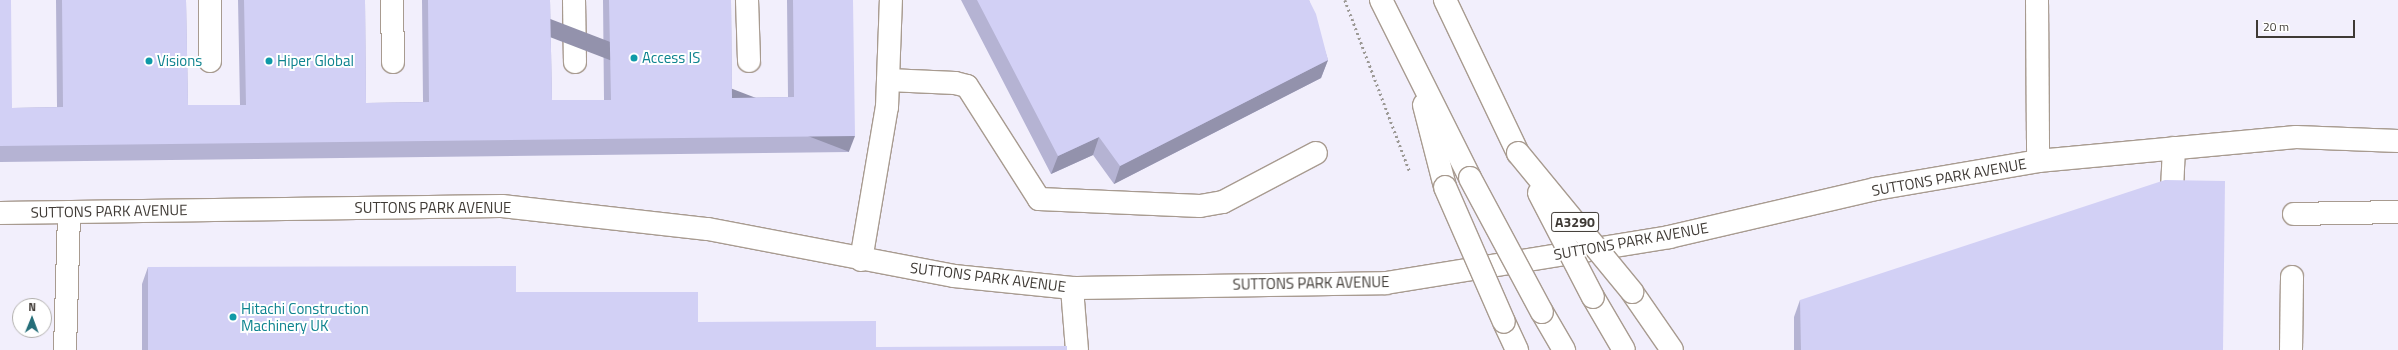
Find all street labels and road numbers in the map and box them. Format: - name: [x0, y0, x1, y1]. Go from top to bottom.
- street label: SUTTONS PARK AVENUE: [1870, 155, 2028, 199]
- street label: SUTTONS PARK AVENUE: [355, 199, 511, 217]
- street label: SUTTONS PARK AVENUE: [30, 201, 188, 221]
- road number: A3290: [1551, 210, 1599, 234]
- street label: SUTTONS PARK AVENUE: [1552, 219, 1710, 263]
- street label: SUTTONS PARK AVENUE: [909, 259, 1067, 295]
- street label: SUTTONS PARK AVENUE: [1232, 273, 1390, 293]

